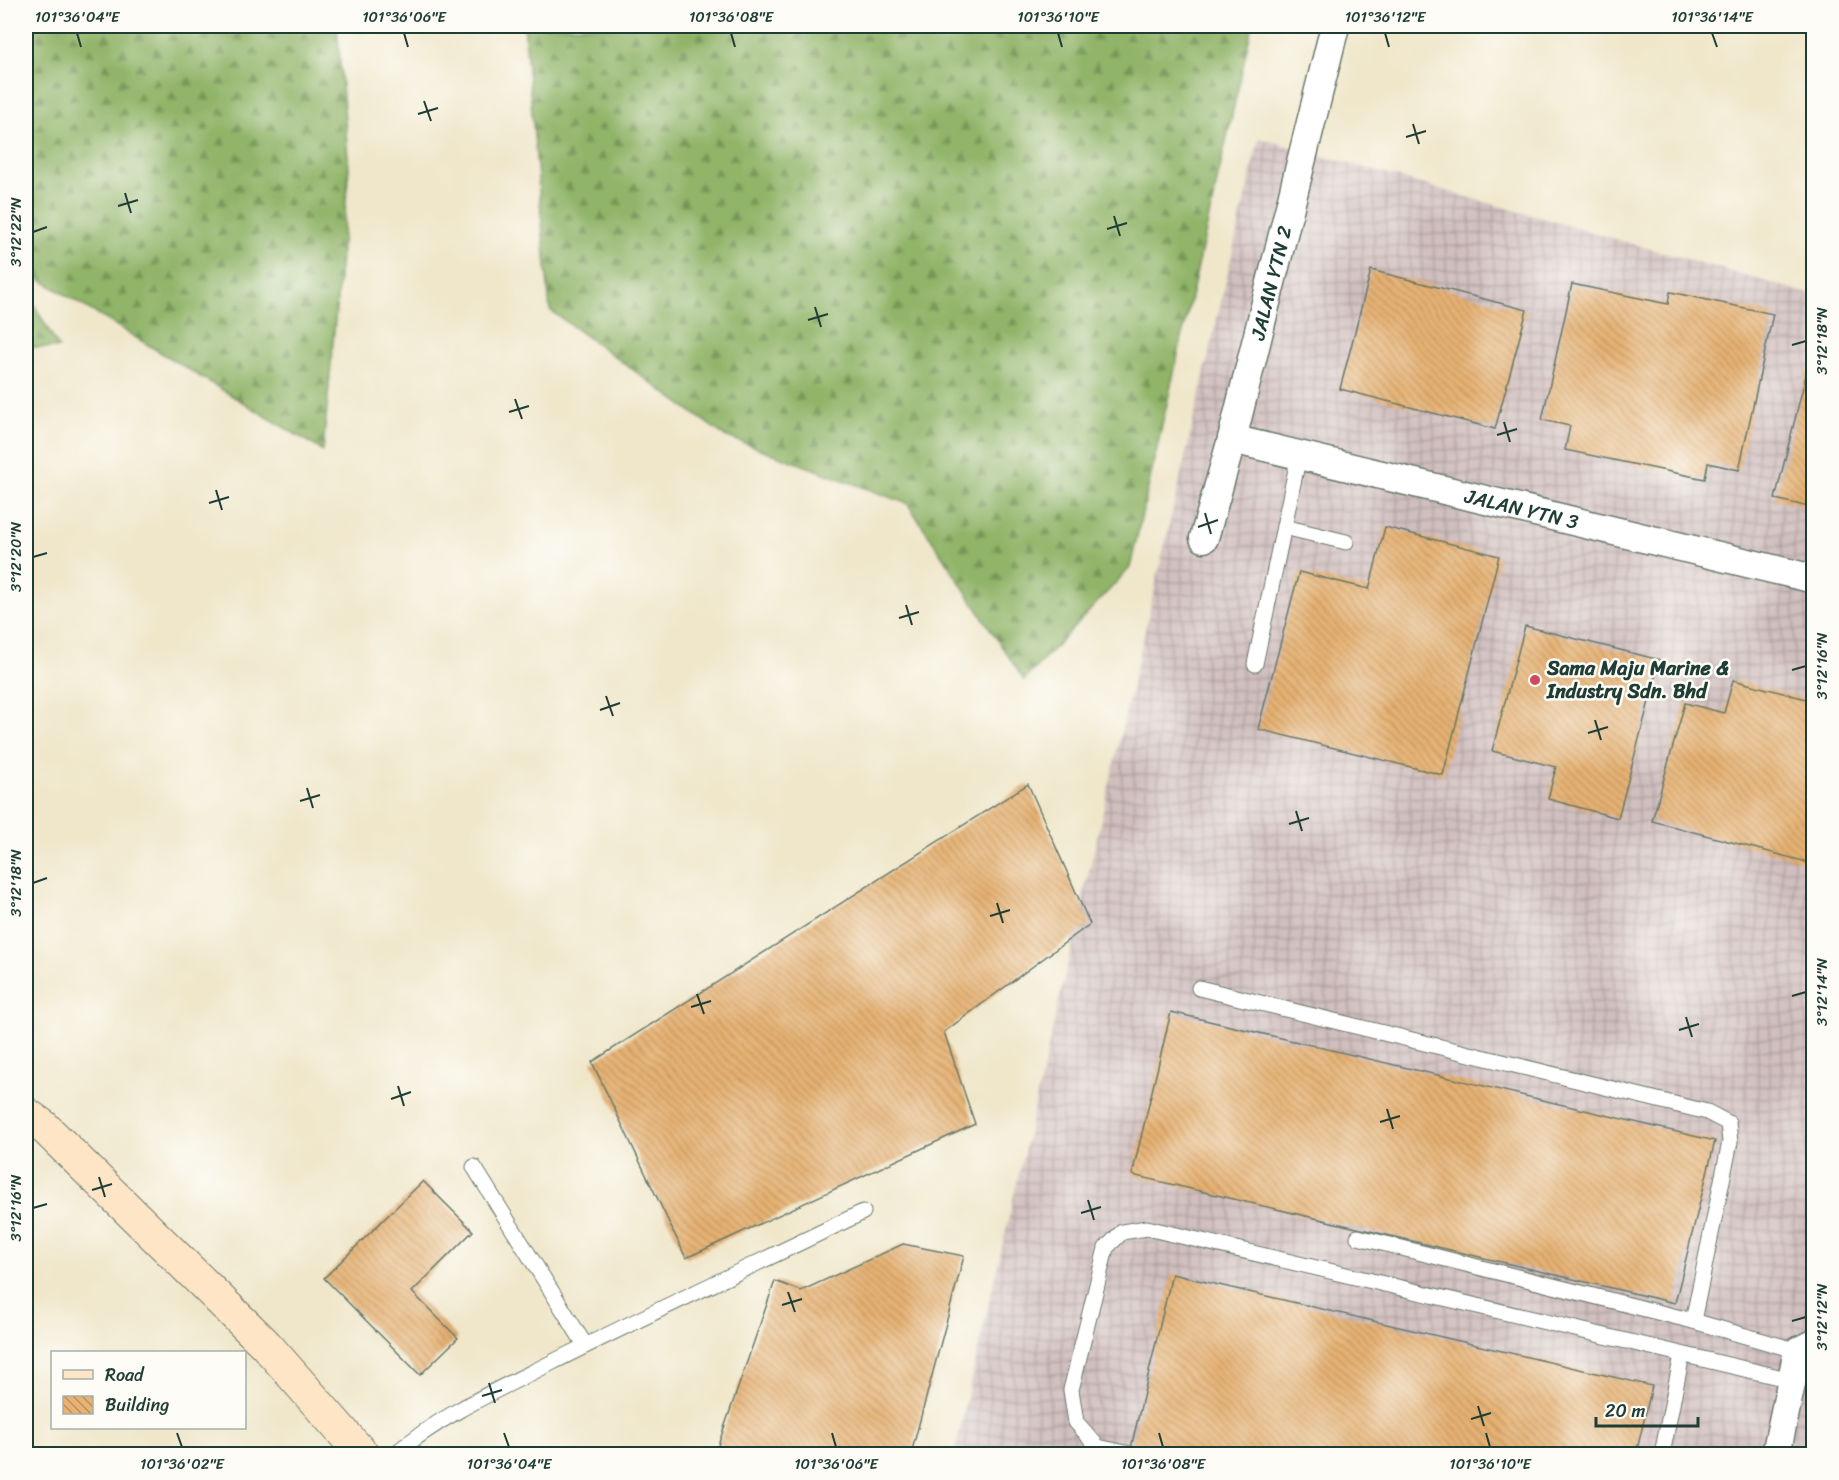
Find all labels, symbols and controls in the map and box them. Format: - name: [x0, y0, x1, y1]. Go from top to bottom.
- text: 101°36'04"E: [35, 4, 121, 30]
- text: 101°36'06"E: [362, 4, 448, 30]
- text: 101°36'08"E: [689, 4, 775, 30]
- text: 101°36'10"E: [1017, 4, 1100, 30]
- text: 101°36'12"E: [1345, 4, 1427, 30]
- text: 101°36'14"E: [1671, 4, 1754, 30]
- text: 3°12'22"N: [3, 197, 29, 267]
- street label: JALAN YTN 2: [1240, 222, 1303, 345]
- text: 3°12'18"N: [1809, 307, 1835, 375]
- street label: JALAN YTN 3: [1460, 478, 1582, 540]
- text: 3°12'20"N: [3, 521, 29, 592]
- text: 3°12'16"N: [1809, 632, 1835, 699]
- place label: Sama Maju Marine & Industry Sdn. Bhd: [1546, 651, 1729, 709]
- marker: Sama Maju Marine & Industry Sdn. Bhd: [1528, 673, 1542, 687]
- text: 3°12'18"N: [3, 849, 29, 917]
- text: 3°12'14"N: [1809, 958, 1835, 1026]
- text: 3°12'16"N: [3, 1174, 29, 1241]
- text: 3°12'12"N: [1809, 1283, 1835, 1351]
- legend: [51, 1351, 246, 1429]
- text: Road: [105, 1359, 145, 1391]
- text: Building: [105, 1389, 169, 1421]
- scale bar: [1596, 1390, 1698, 1428]
- text: 20 m: [1605, 1395, 1645, 1427]
- text: 101°36'02"E: [140, 1451, 226, 1477]
- text: 101°36'04"E: [467, 1451, 553, 1477]
- text: 101°36'06"E: [794, 1451, 880, 1477]
- text: 101°36'08"E: [1121, 1451, 1207, 1477]
- text: 101°36'10"E: [1449, 1451, 1532, 1477]

